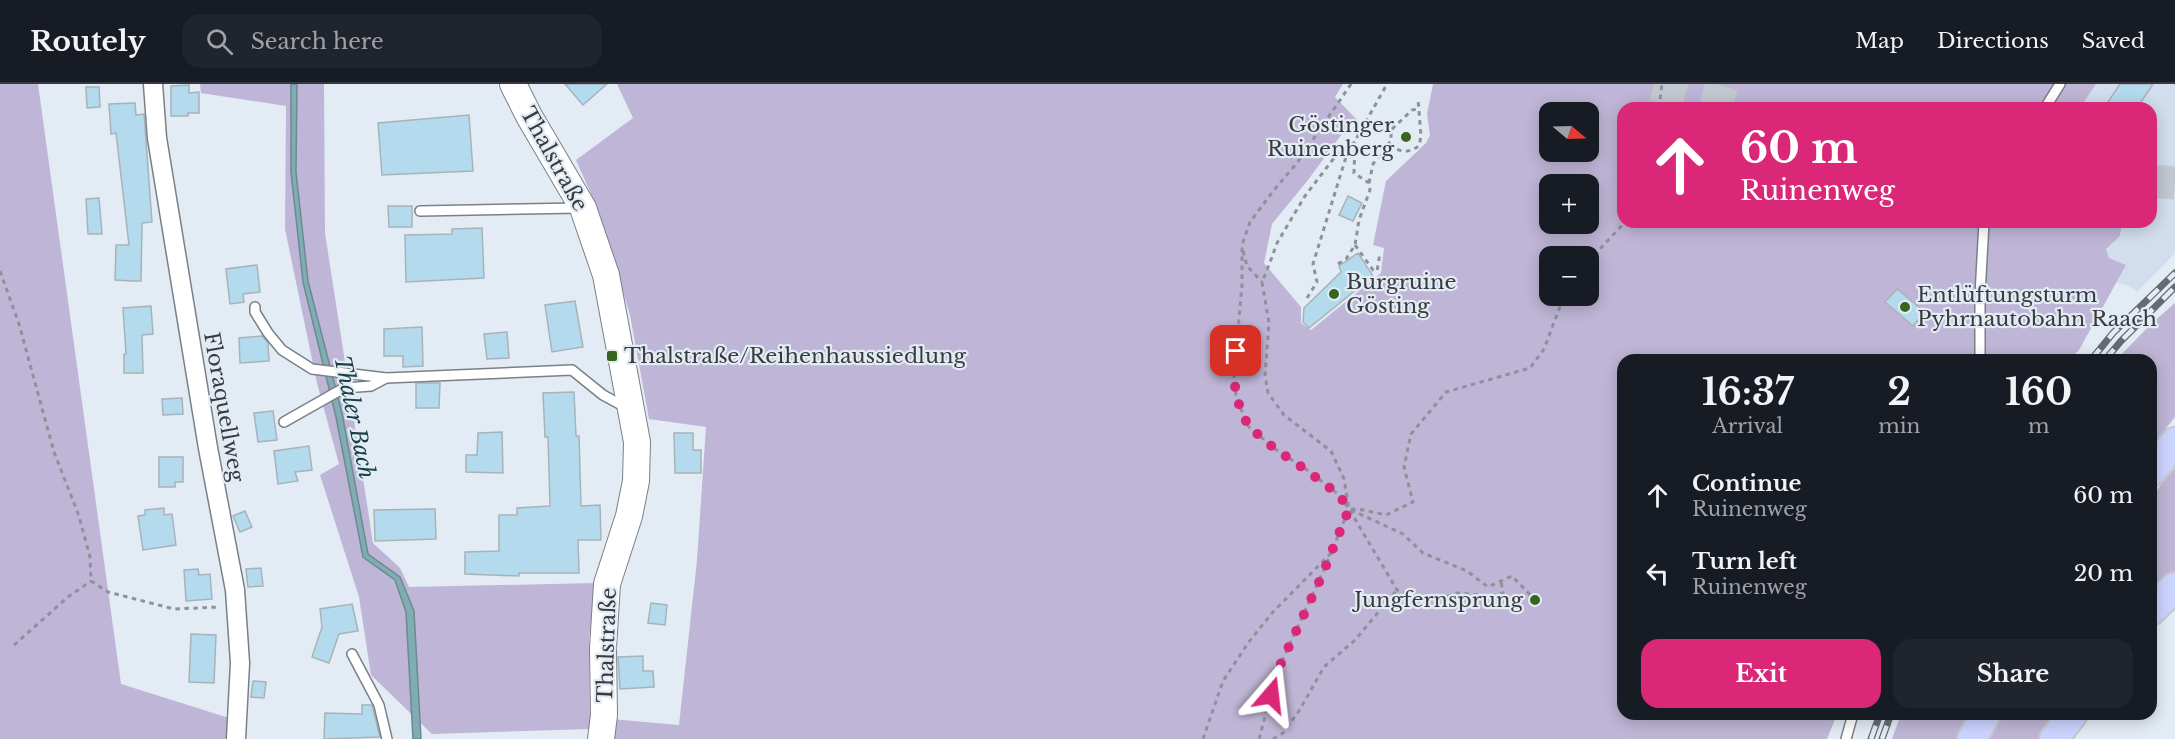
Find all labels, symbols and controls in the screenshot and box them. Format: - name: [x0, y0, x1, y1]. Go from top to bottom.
- search box: [182, 14, 602, 68]
- text: Routely: [30, 24, 146, 59]
- icon: search: [203, 25, 236, 58]
- text: Search here: [251, 28, 384, 55]
- text: Map: [1855, 28, 1904, 54]
- text: Directions: [1937, 28, 2049, 54]
- text: Saved: [2082, 28, 2145, 54]
- street label: Thalstraße: [515, 102, 593, 216]
- north arrow: [1539, 102, 1599, 162]
- map controls: [1539, 102, 1599, 306]
- place label: Göstinger Ruinenberg: [1267, 112, 1394, 162]
- text: 60 m: [1740, 122, 1858, 174]
- icon: ahead: [1641, 126, 1719, 204]
- marker: Göstinger Ruinenberg: [1399, 130, 1413, 144]
- button: +: [1539, 174, 1599, 234]
- text: Ruinenweg: [1740, 174, 1895, 207]
- button: −: [1539, 246, 1599, 306]
- place label: Burgruine Gösting: [1346, 269, 1456, 319]
- place label: Entlüftungsturm Pyhrnautobahn Raach: [1917, 282, 2157, 332]
- marker: Burgruine Gösting: [1327, 287, 1341, 301]
- marker: Entlüftungsturm Pyhrnautobahn Raach: [1898, 300, 1912, 314]
- pin: [1210, 325, 1261, 376]
- street label: Floraquellweg: [198, 330, 250, 484]
- icon: arrive: [1219, 334, 1252, 367]
- place label: Thalstraße/Reihenhaussiedlung: [624, 343, 966, 369]
- marker: Thalstraße/Reihenhaussiedlung: [605, 349, 619, 363]
- water label: Thaler Bach: [328, 353, 381, 481]
- text: 16:37: [1702, 370, 1793, 415]
- text: 2: [1888, 370, 1911, 415]
- text: 160: [2005, 370, 2072, 415]
- text: Arrival: [1712, 414, 1783, 438]
- text: min: [1878, 414, 1920, 438]
- text: m: [2028, 414, 2049, 438]
- text: Continue: [1692, 470, 1801, 497]
- icon: ahead: [1641, 479, 1674, 512]
- text: 60 m: [2073, 482, 2133, 509]
- text: Ruinenweg: [1692, 497, 1807, 521]
- text: Turn left: [1692, 548, 1797, 575]
- icon: left: [1641, 557, 1674, 590]
- text: 20 m: [2074, 560, 2133, 587]
- text: Ruinenweg: [1692, 575, 1807, 599]
- street label: Thalstraße: [592, 587, 622, 703]
- place label: Jungfernsprung: [1351, 587, 1523, 613]
- marker: Jungfernsprung: [1528, 593, 1542, 607]
- button: Exit: [1641, 639, 1881, 708]
- button: Share: [1893, 639, 2133, 708]
- position arrow: [1239, 663, 1303, 727]

